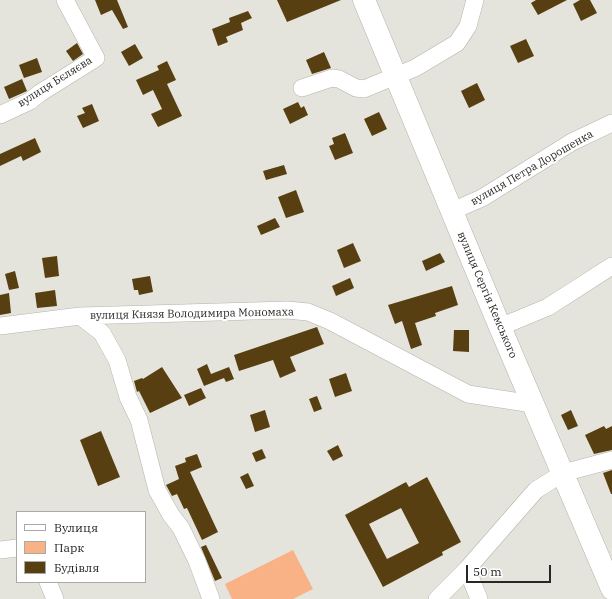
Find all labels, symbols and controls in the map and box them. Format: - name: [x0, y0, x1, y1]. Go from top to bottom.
- street label: вулиця Бєляєва: [15, 54, 95, 110]
- street label: вулиця Петра Дорошенка: [468, 127, 596, 209]
- street label: вулиця Сергія Кемського: [454, 230, 520, 360]
- street label: вулиця Князя Володимира Мономаха: [90, 306, 294, 322]
- legend: [16, 511, 146, 583]
- text: Вулиця: [54, 520, 98, 535]
- text: Парк: [54, 540, 84, 555]
- scale bar: [468, 557, 553, 583]
- text: Будівля: [54, 560, 99, 575]
- text: 50 m: [473, 564, 502, 579]

